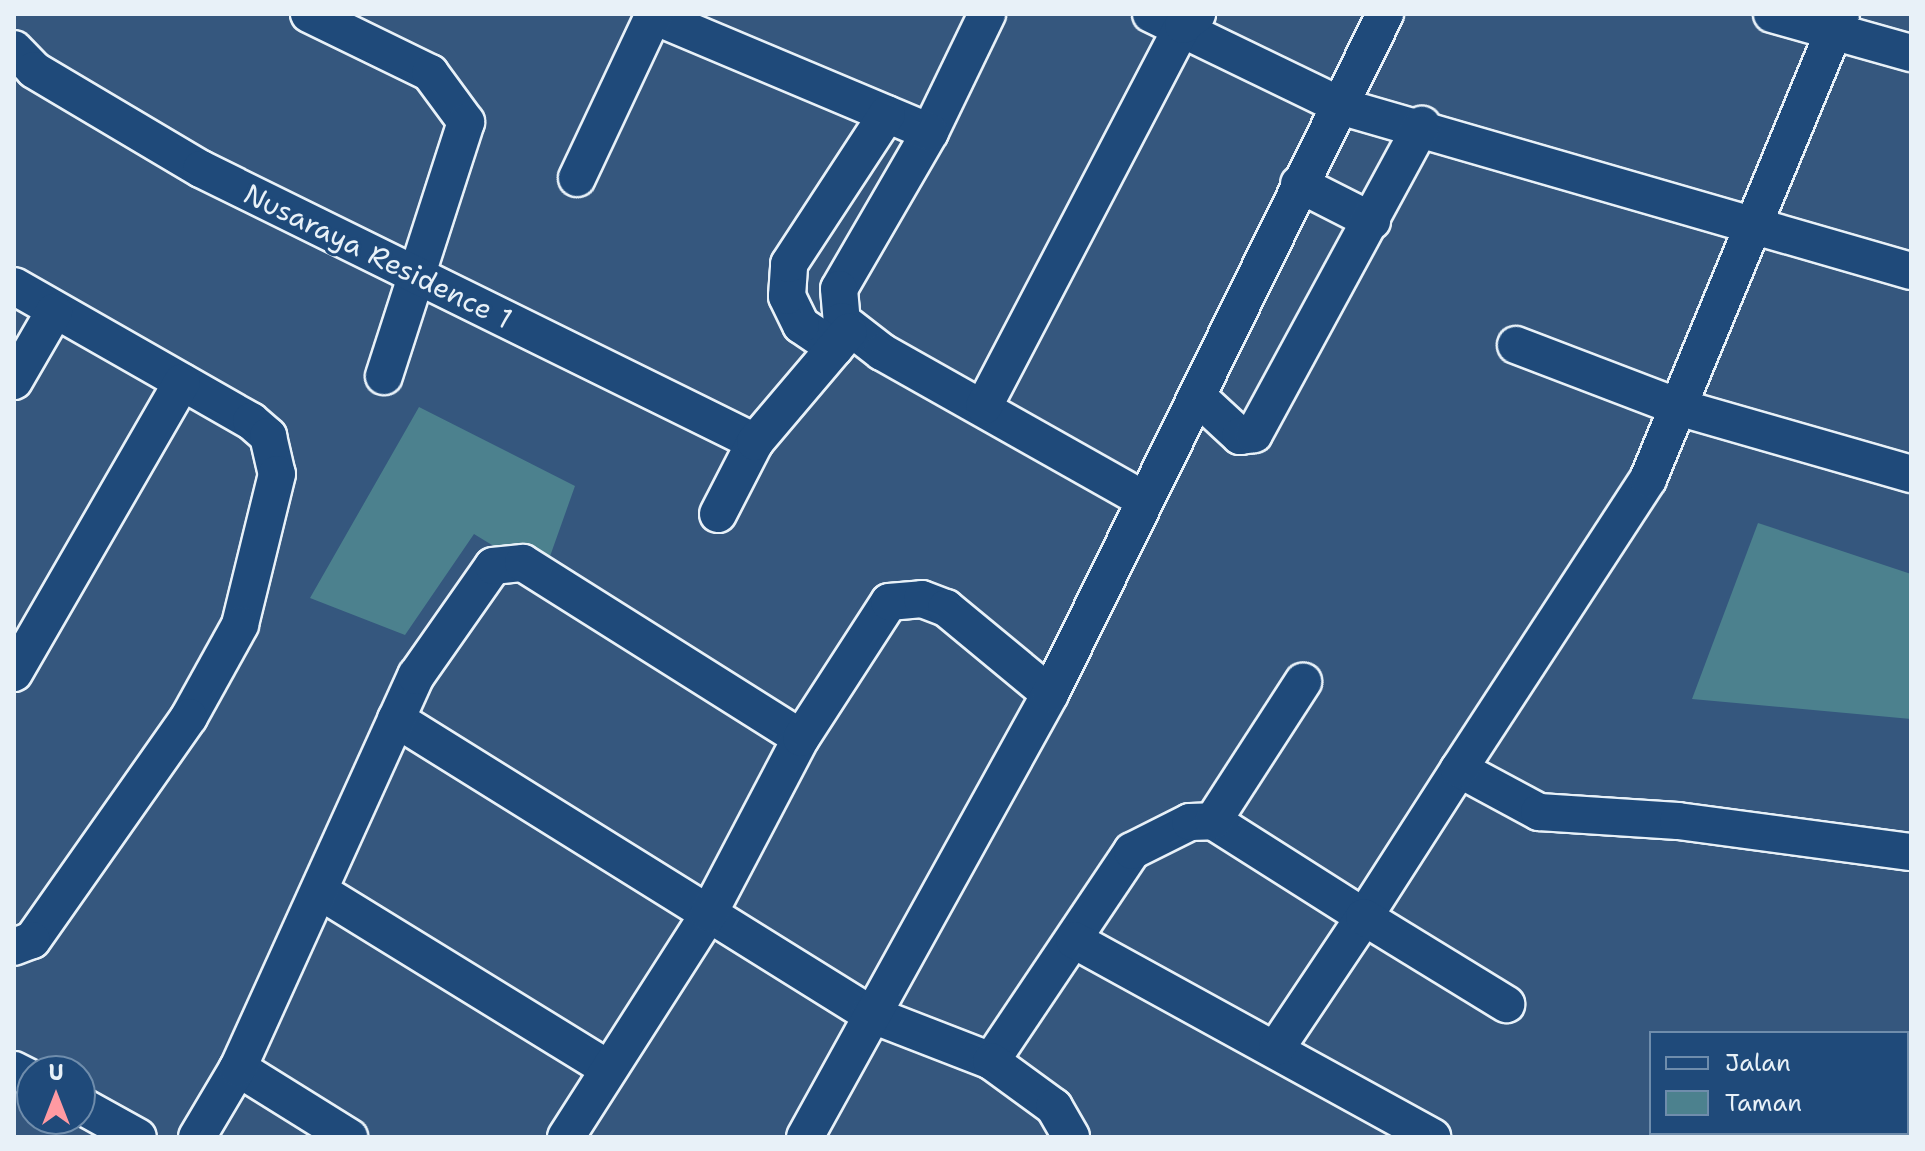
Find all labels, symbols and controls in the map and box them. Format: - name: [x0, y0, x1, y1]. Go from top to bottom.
- street label: Nusaraya Residence 1: [238, 176, 518, 336]
- legend: [1649, 1031, 1909, 1135]
- text: Jalan: [1725, 1047, 1791, 1079]
- north arrow: [16, 1055, 96, 1135]
- text: U: [48, 1058, 64, 1087]
- text: Taman: [1725, 1087, 1802, 1119]

